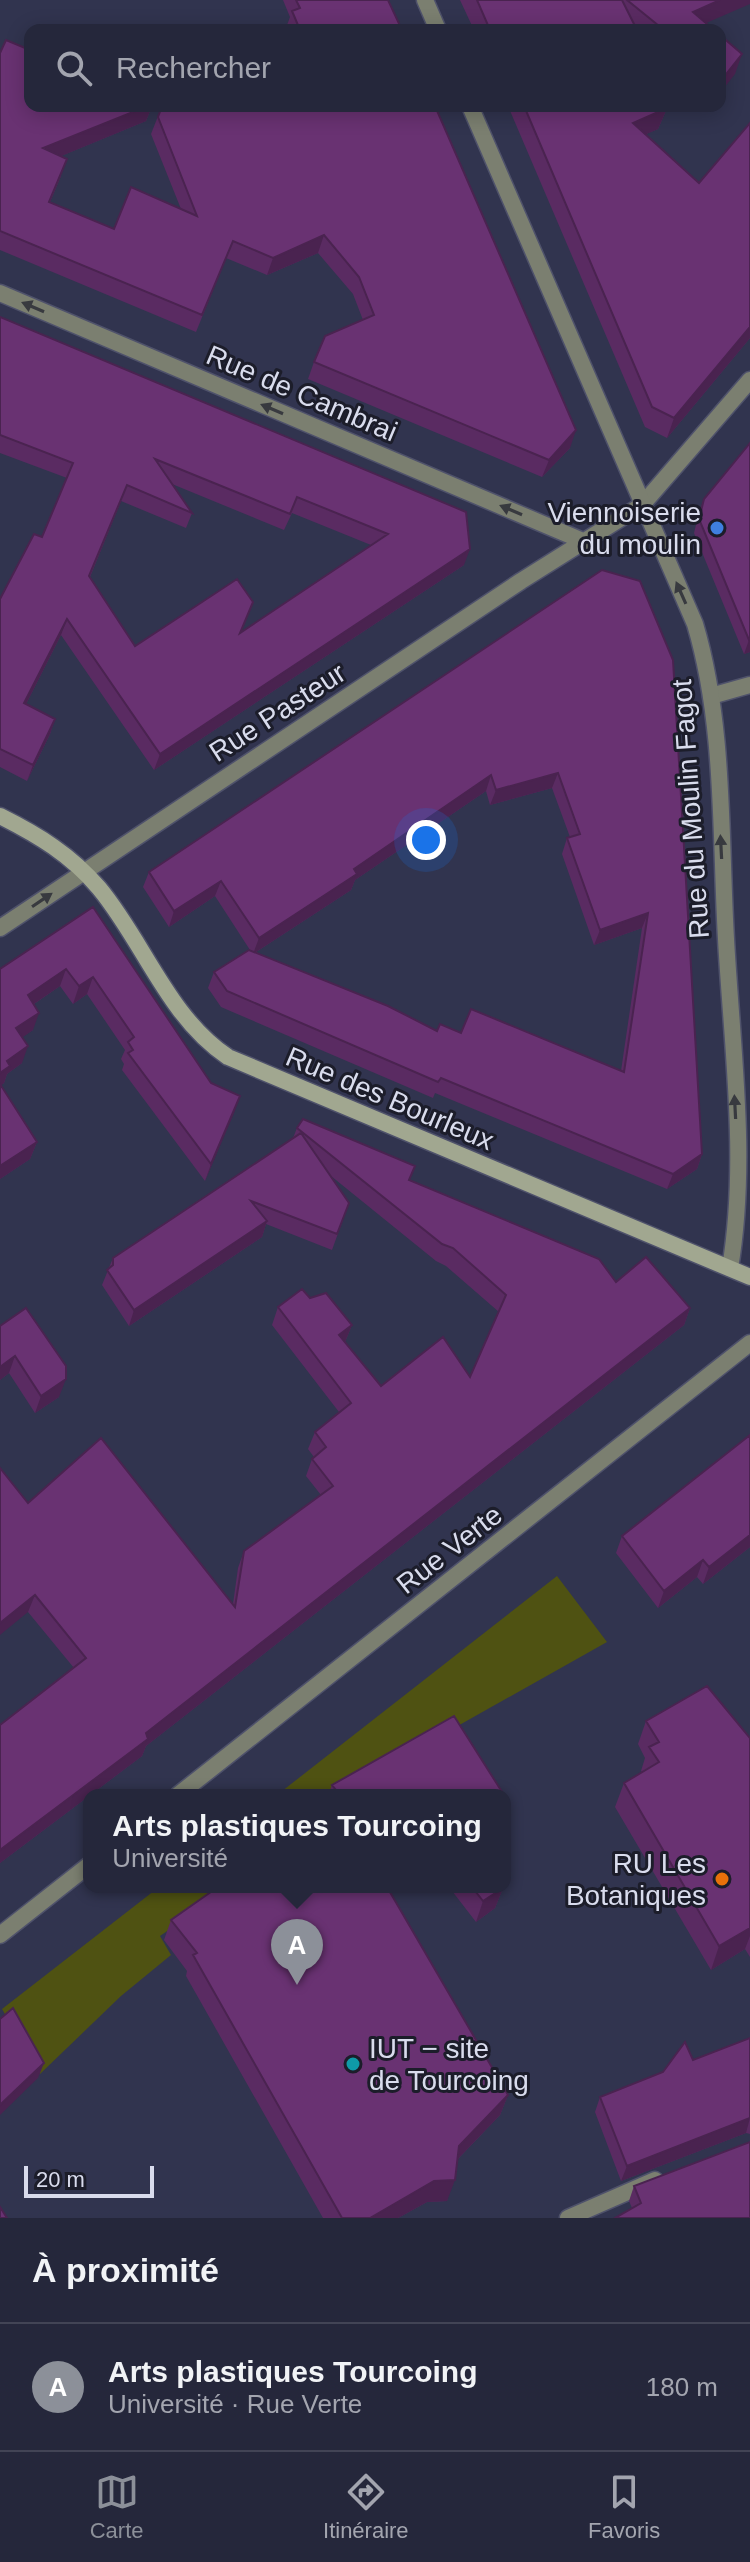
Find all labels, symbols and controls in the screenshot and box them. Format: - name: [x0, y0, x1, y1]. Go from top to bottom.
- search box: [24, 24, 726, 112]
- icon: search: [52, 46, 96, 90]
- text: Rechercher: [116, 51, 271, 84]
- one-way arrow: [21, 301, 45, 314]
- street label: Rue de Cambrai: [202, 339, 402, 448]
- one-way arrow: [260, 402, 284, 415]
- place label: Viennoiserie du moulin: [547, 497, 701, 560]
- one-way arrow: [499, 504, 523, 517]
- marker: Viennoiserie du moulin: [708, 519, 726, 537]
- one-way arrow: [674, 581, 688, 604]
- street label: Rue Pasteur: [204, 657, 351, 768]
- street label: Rue du Moulin Fagot: [666, 678, 715, 940]
- your location: [406, 820, 446, 860]
- one-way arrow: [714, 834, 727, 859]
- one-way arrow: [31, 893, 53, 907]
- street label: Rue des Bourleux: [281, 1041, 498, 1156]
- one-way arrow: [728, 1094, 741, 1119]
- street label: Rue Verte: [391, 1499, 508, 1600]
- popup: [83, 1789, 511, 1893]
- text: Arts plastiques Tourcoing: [112, 1809, 482, 1842]
- text: Université: [112, 1843, 228, 1873]
- place label: RU Les Botaniques: [566, 1848, 706, 1911]
- marker: RU Les Botaniques: [713, 1870, 731, 1888]
- pin: A: [271, 1919, 323, 1985]
- place label: IUT − site de Tourcoing: [369, 2033, 529, 2096]
- marker: IUT − site de Tourcoing: [344, 2055, 362, 2073]
- scale bar: [24, 2162, 154, 2198]
- text: 20 m: [36, 2167, 85, 2192]
- text: À proximité: [32, 2251, 219, 2289]
- text: Arts plastiques Tourcoing: [108, 2355, 477, 2388]
- text: A: [49, 2372, 67, 2402]
- text: 180 m: [646, 2372, 718, 2402]
- text: Université · Rue Verte: [108, 2389, 362, 2419]
- tab: Carte: [90, 2470, 144, 2544]
- tab: Itinéraire: [323, 2470, 409, 2544]
- tab: Favoris: [588, 2470, 660, 2544]

